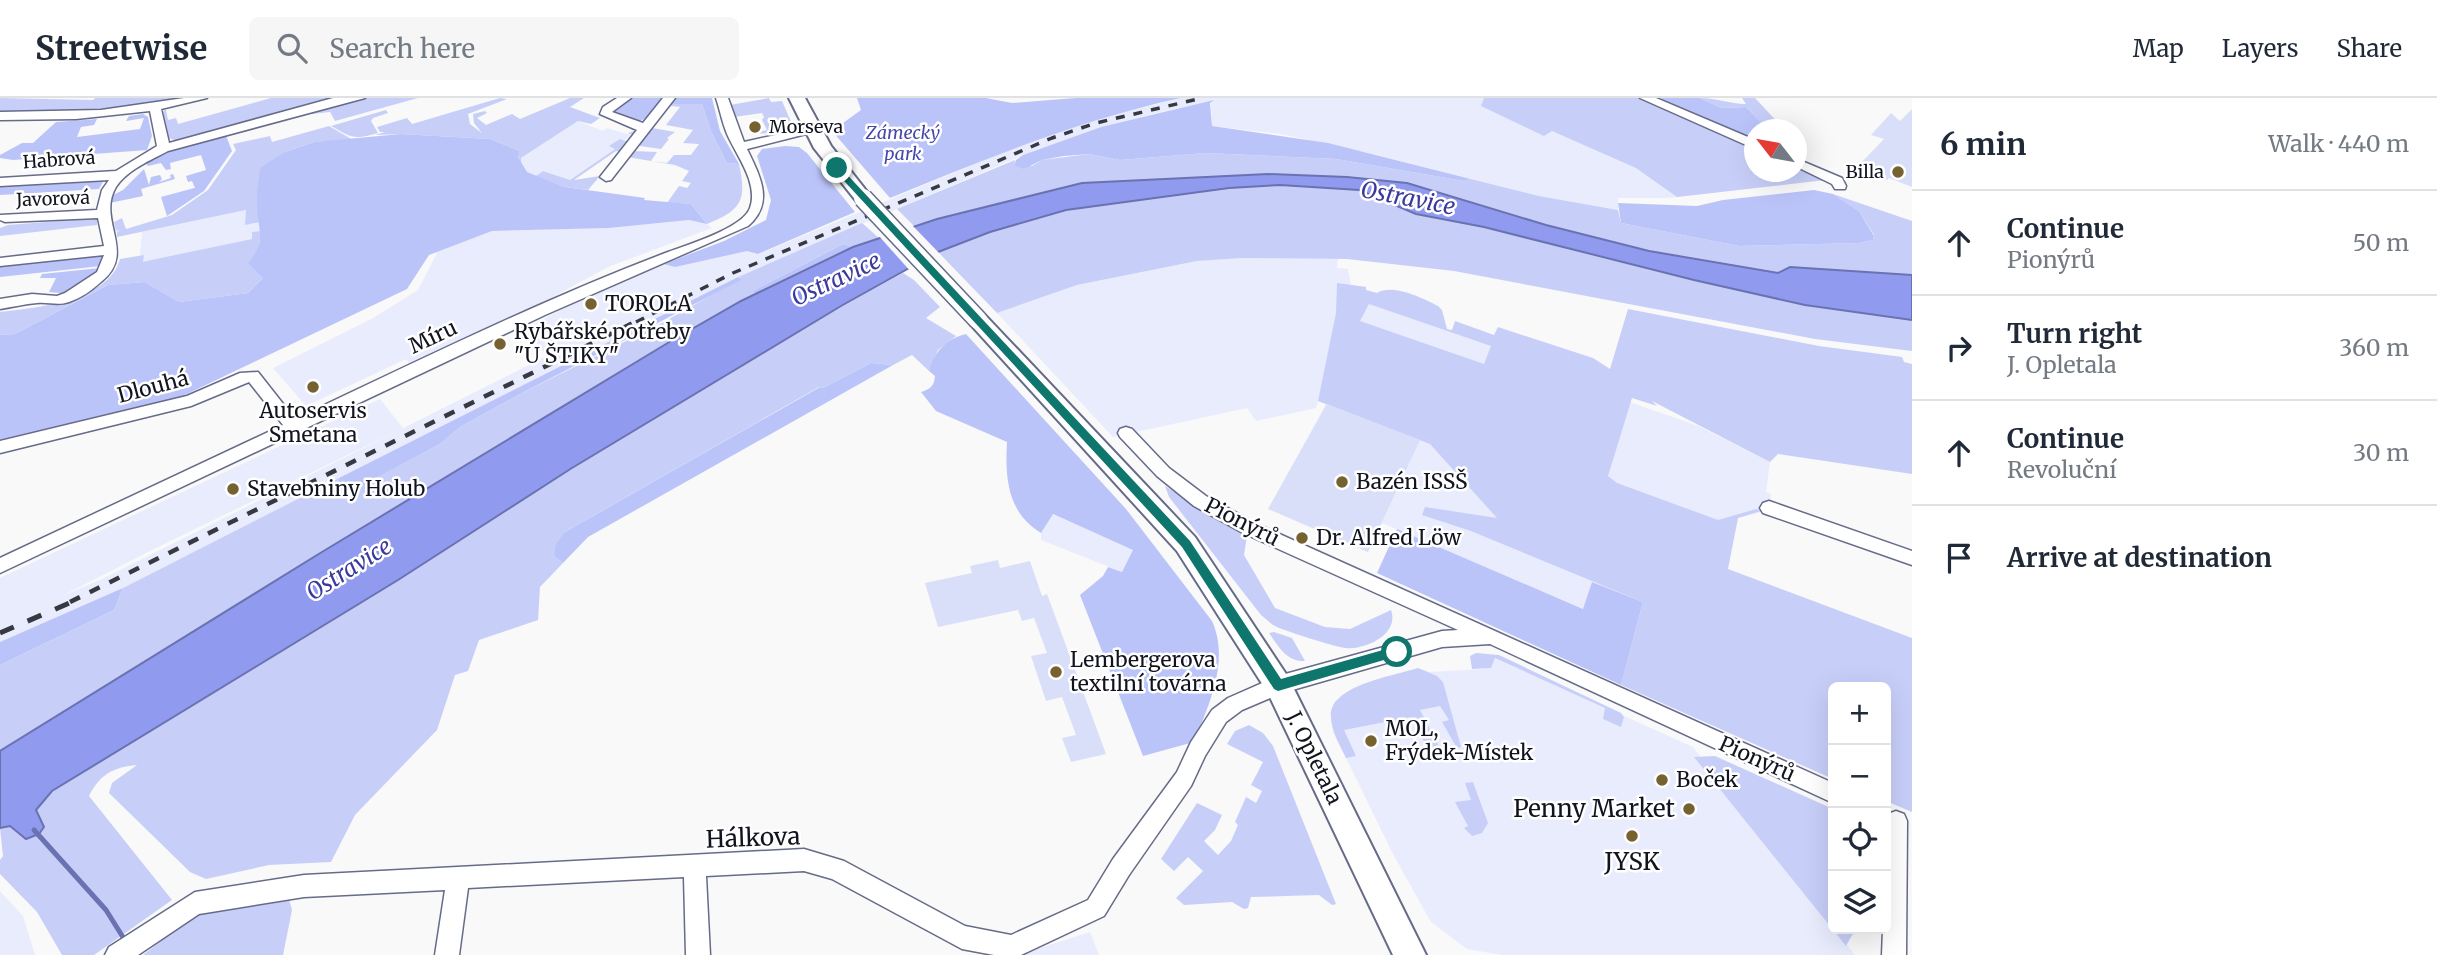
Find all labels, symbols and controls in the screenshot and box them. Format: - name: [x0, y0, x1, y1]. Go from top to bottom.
- search box: [249, 17, 739, 80]
- text: Streetwise: [35, 28, 207, 69]
- icon: search: [273, 29, 311, 67]
- text: Search here: [329, 32, 475, 65]
- text: Map: [2133, 33, 2184, 64]
- text: Layers: [2222, 33, 2298, 64]
- text: Share: [2336, 33, 2402, 64]
- place label: Morseva: [769, 115, 844, 138]
- marker: Morseva: [747, 119, 763, 135]
- north arrow: [1744, 119, 1807, 182]
- park label: Zámecký park: [865, 121, 940, 165]
- text: 6 min: [1940, 125, 2026, 163]
- text: Walk · 440 m: [2268, 129, 2409, 158]
- street label: Habrová: [22, 145, 96, 173]
- route end: [821, 152, 852, 183]
- place label: Billa: [1845, 160, 1884, 183]
- marker: Billa: [1890, 164, 1906, 180]
- water label: Ostravice: [1358, 174, 1458, 221]
- street label: Javorová: [15, 186, 91, 211]
- text: Continue: [2007, 212, 2124, 245]
- icon: ahead: [1940, 224, 1978, 262]
- text: 50 m: [2353, 228, 2409, 257]
- water label: Ostravice: [786, 245, 885, 312]
- text: Pionýrů: [2007, 245, 2095, 274]
- place label: TOROLA: [605, 290, 692, 317]
- marker: TOROLA: [583, 296, 599, 312]
- street label: Míru: [404, 314, 461, 359]
- text: Turn right: [2007, 317, 2142, 350]
- place label: Rybářské potřeby "U ŠTIKY": [514, 318, 692, 369]
- icon: right: [1940, 329, 1978, 367]
- text: 360 m: [2339, 333, 2409, 362]
- marker: Rybářské potřeby "U ŠTIKY": [492, 336, 508, 352]
- text: J. Opletala: [2007, 350, 2117, 379]
- street label: Dlouhá: [114, 364, 191, 409]
- marker: Autoservis Smetana: [305, 379, 321, 395]
- place label: Autoservis Smetana: [258, 397, 367, 448]
- text: Continue: [2007, 422, 2124, 455]
- icon: ahead: [1940, 434, 1978, 472]
- text: 30 m: [2353, 438, 2409, 467]
- text: Revoluční: [2007, 455, 2117, 484]
- place label: Bazén ISSŠ: [1356, 468, 1467, 495]
- marker: Bazén ISSŠ: [1334, 474, 1350, 490]
- place label: Stavebniny Holub: [247, 475, 425, 502]
- marker: Stavebniny Holub: [225, 481, 241, 497]
- street label: Pionýrů: [1200, 491, 1284, 552]
- place label: Dr. Alfred Löw: [1316, 524, 1461, 551]
- marker: Dr. Alfred Löw: [1294, 530, 1310, 546]
- water label: Ostravice: [300, 531, 397, 606]
- icon: arrive: [1940, 539, 1978, 577]
- text: Arrive at destination: [2007, 541, 2272, 574]
- route start: [1381, 636, 1412, 667]
- place label: Lembergerova textilní továrna: [1070, 646, 1226, 697]
- marker: Lembergerova textilní továrna: [1048, 664, 1064, 680]
- map controls: [1828, 682, 1891, 934]
- button: +: [1828, 682, 1891, 745]
- street label: J. Opletala: [1280, 706, 1349, 809]
- place label: MOL, Frýdek-Místek: [1385, 715, 1534, 766]
- street label: Pionýrů: [1715, 730, 1800, 787]
- marker: MOL, Frýdek-Místek: [1363, 733, 1379, 749]
- button: −: [1828, 745, 1891, 808]
- place label: Boček: [1676, 766, 1739, 793]
- marker: Boček: [1654, 772, 1670, 788]
- place label: Penny Market: [1513, 793, 1676, 824]
- marker: Penny Market: [1681, 801, 1697, 817]
- button: locate: [1828, 808, 1891, 871]
- street label: Hálkova: [705, 820, 801, 855]
- marker: JYSK: [1624, 828, 1640, 844]
- place label: JYSK: [1603, 846, 1660, 877]
- button: layers: [1828, 871, 1891, 934]

